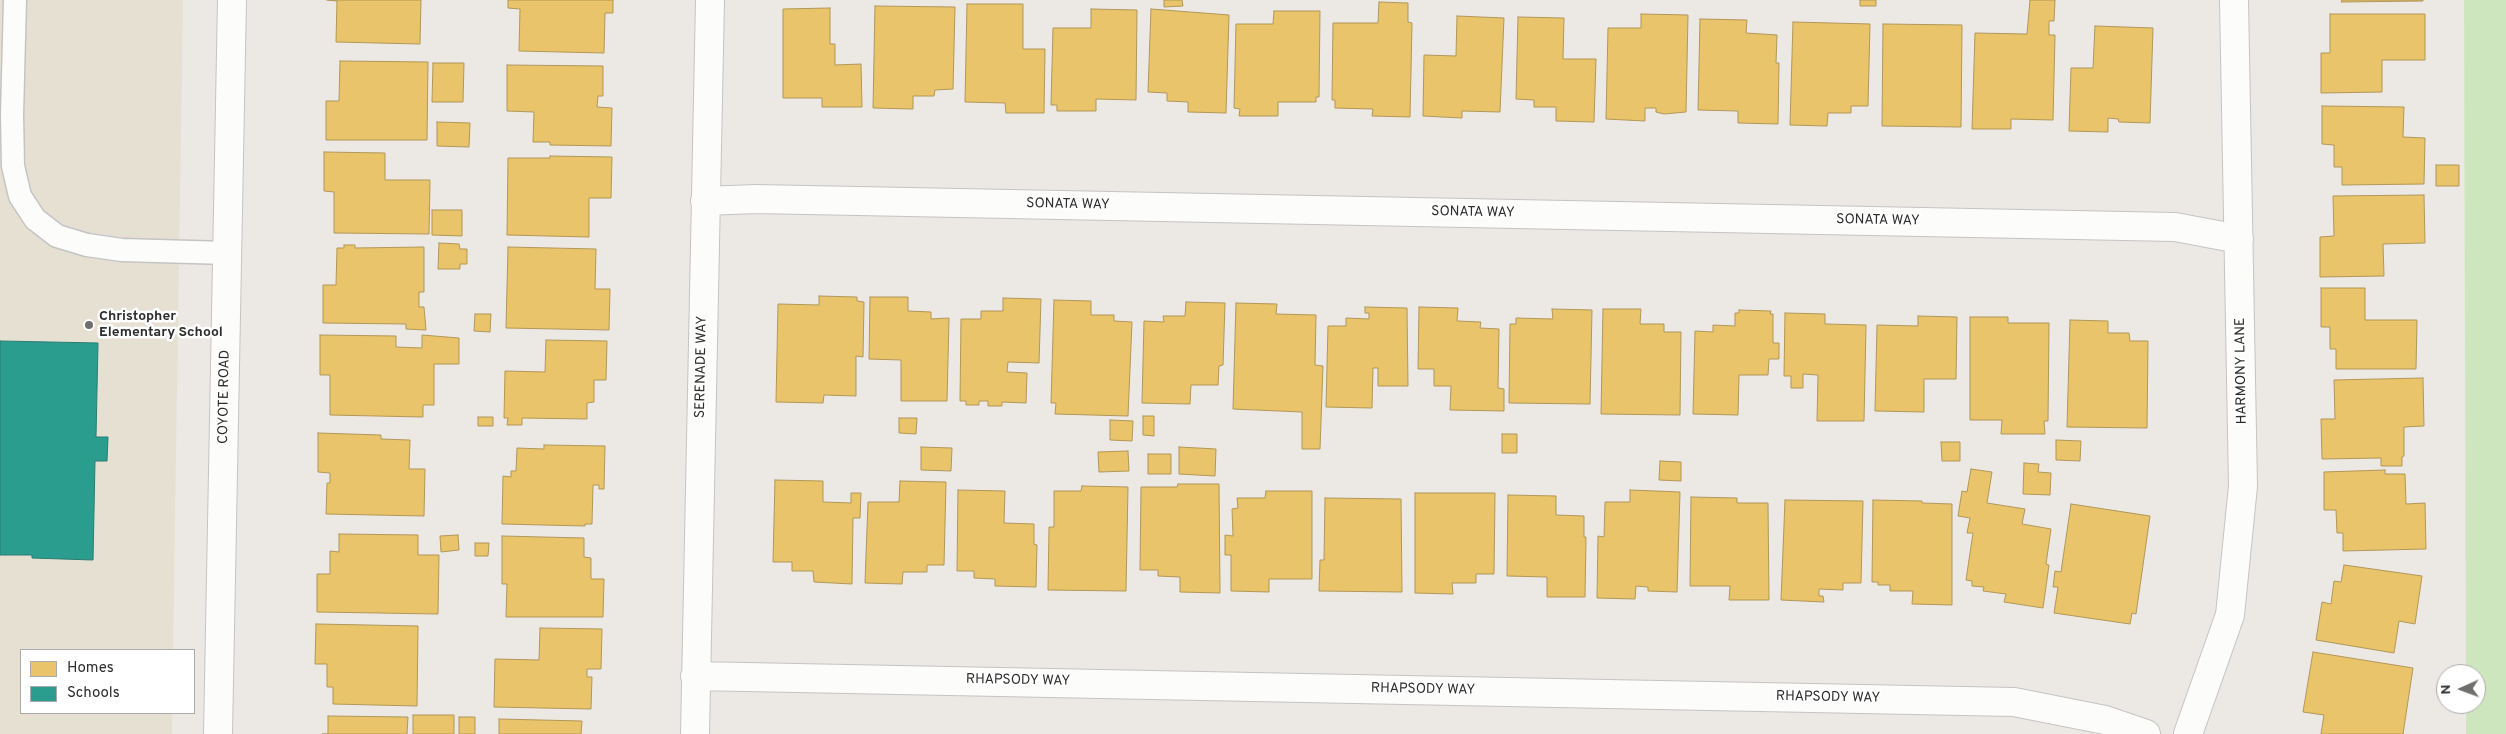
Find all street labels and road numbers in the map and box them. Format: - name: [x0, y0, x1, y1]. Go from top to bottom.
- street label: SONATA WAY: [1026, 196, 1110, 214]
- street label: SONATA WAY: [1431, 204, 1515, 222]
- street label: SONATA WAY: [1836, 212, 1920, 230]
- street label: SERENADE WAY: [693, 316, 711, 418]
- street label: HARMONY LANE: [2233, 317, 2251, 425]
- street label: COYOTE ROAD: [216, 350, 234, 444]
- street label: RHAPSODY WAY: [966, 672, 1070, 690]
- street label: RHAPSODY WAY: [1371, 681, 1475, 699]
- street label: RHAPSODY WAY: [1776, 689, 1880, 707]

